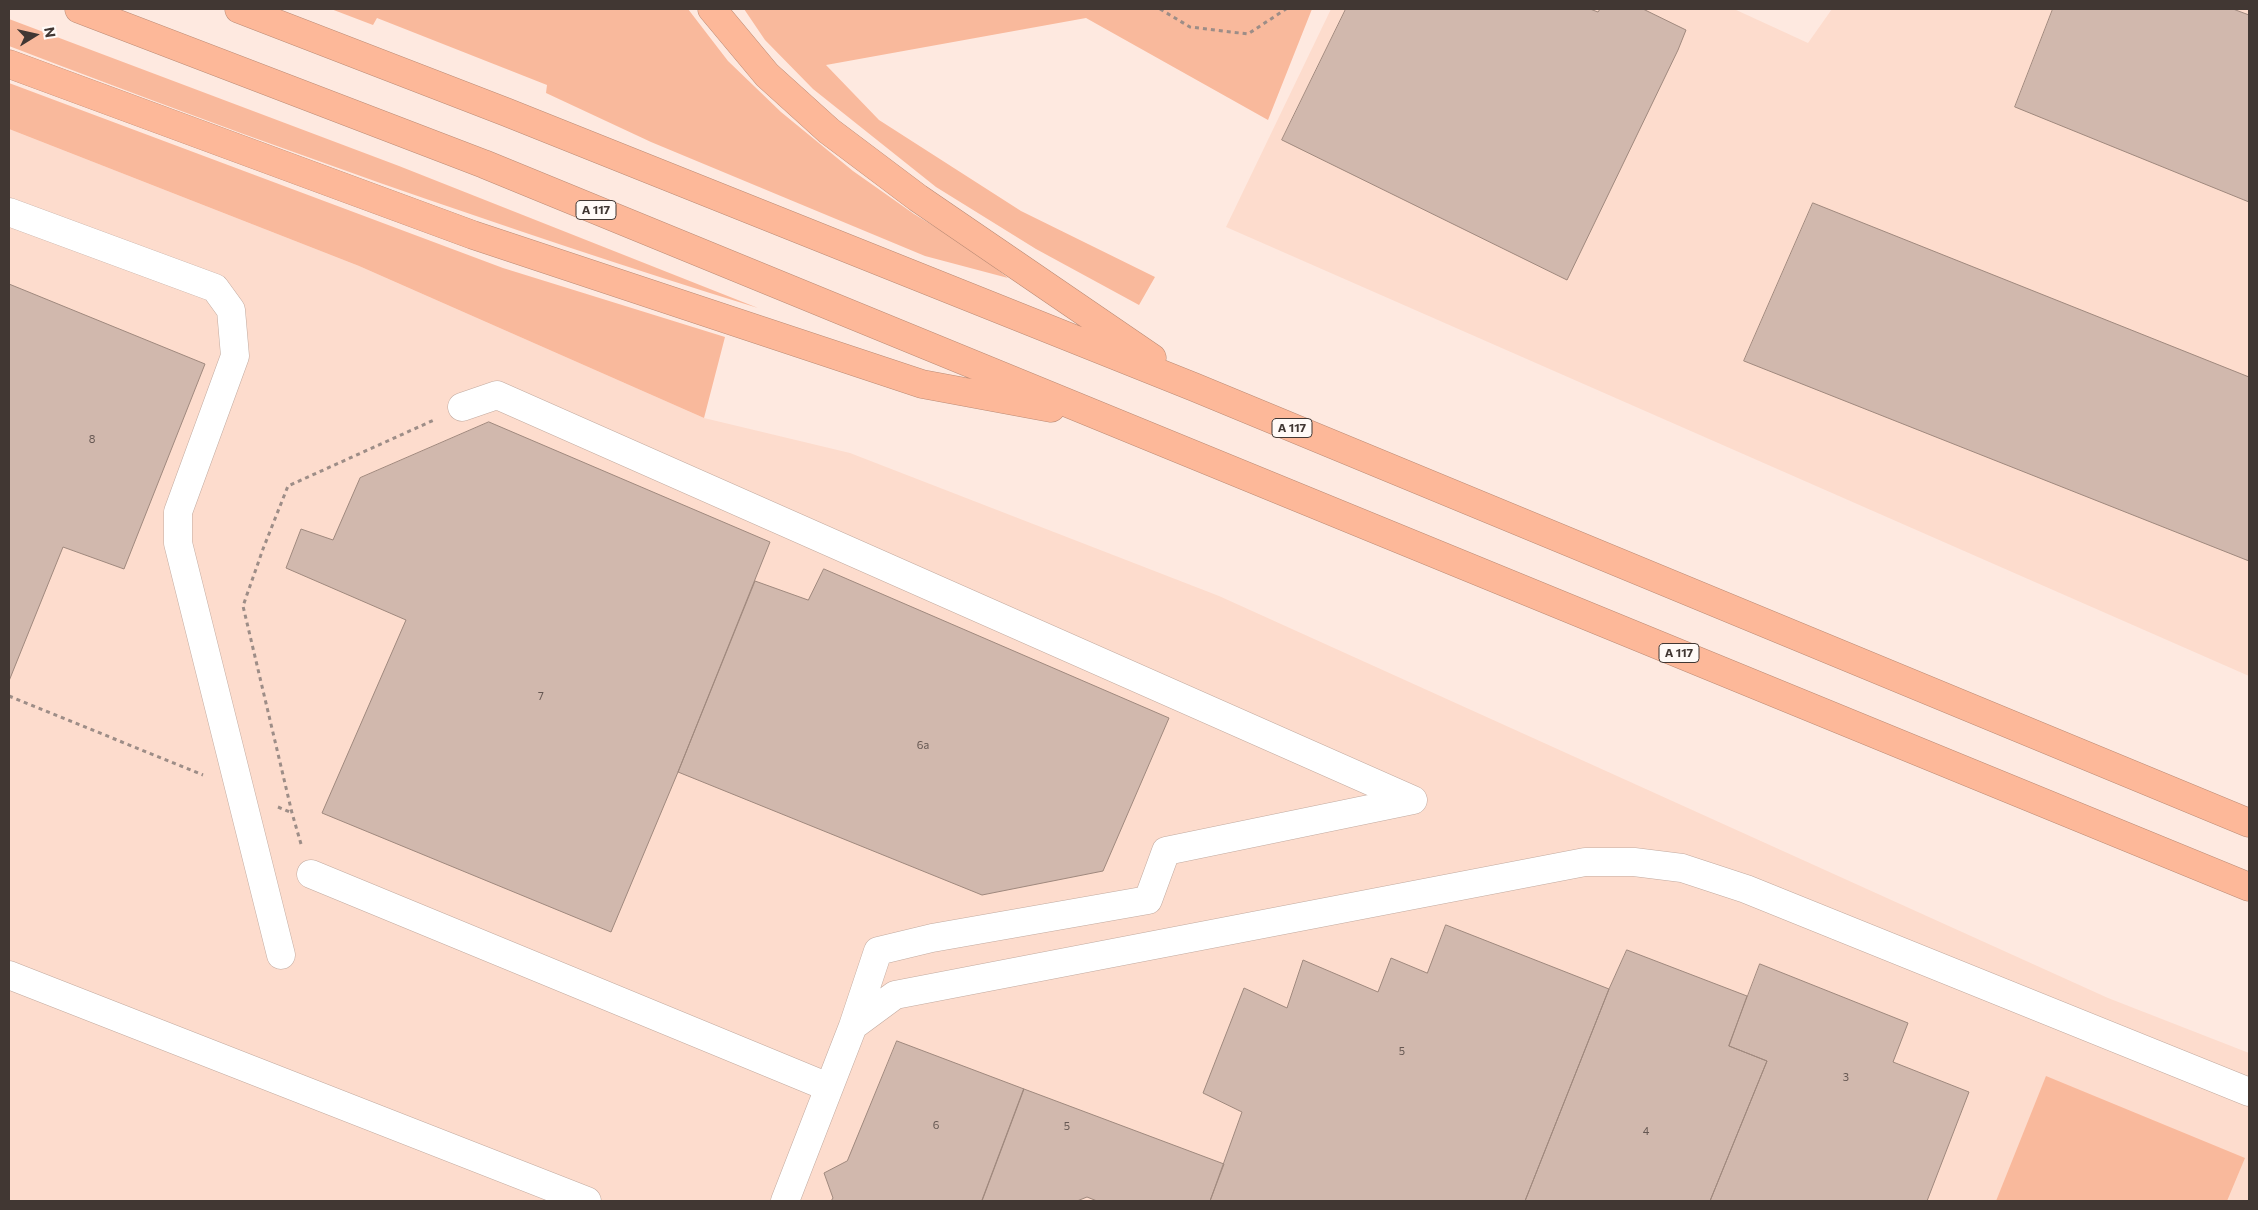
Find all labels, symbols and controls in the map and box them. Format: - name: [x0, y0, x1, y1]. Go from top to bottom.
- north arrow: [10, 10, 60, 60]
- text: N: [41, 26, 60, 39]
- road number: A 117: [576, 200, 616, 220]
- road number: A 117: [1272, 418, 1312, 438]
- house number: 8: [89, 432, 95, 446]
- road number: A 117: [1659, 644, 1699, 662]
- house number: 7: [538, 689, 544, 703]
- house number: 6a: [917, 738, 929, 752]
- house number: 5: [1399, 1044, 1405, 1058]
- house number: 3: [1843, 1070, 1849, 1084]
- house number: 6: [933, 1118, 939, 1132]
- house number: 5: [1064, 1119, 1070, 1133]
- house number: 4: [1643, 1124, 1649, 1138]

